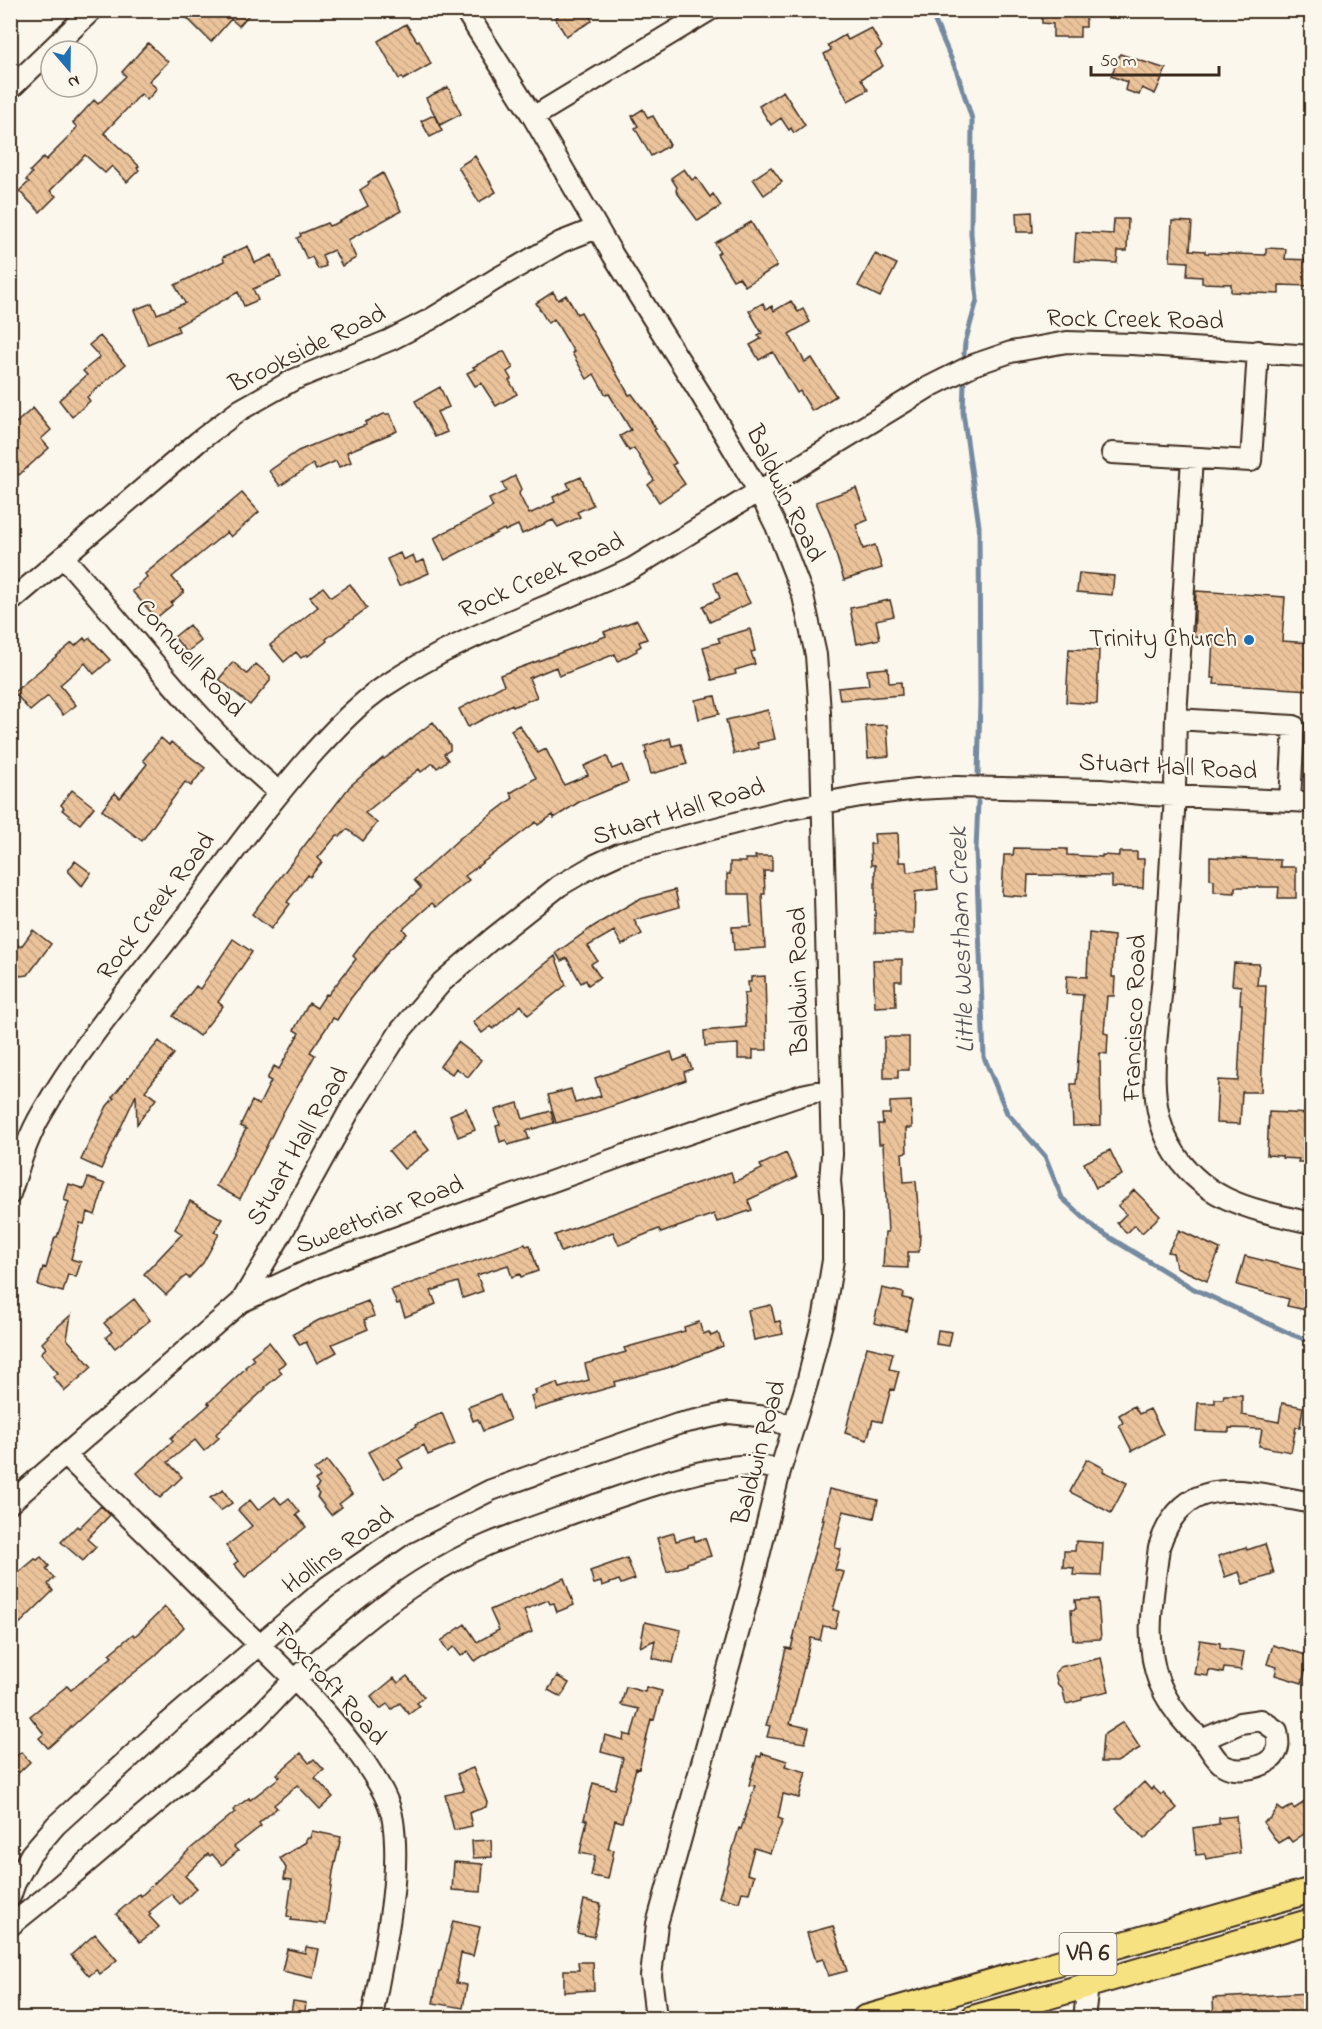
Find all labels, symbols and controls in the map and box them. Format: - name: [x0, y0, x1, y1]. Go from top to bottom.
- north arrow: [39, 39, 99, 99]
- scale bar: [1091, 39, 1218, 77]
- text: 50 m: [1100, 49, 1137, 75]
- text: N: [64, 68, 83, 94]
- street label: Brookside Road: [222, 295, 393, 405]
- street label: Rock Creek Road: [1046, 300, 1224, 342]
- street label: Baldwin Road: [734, 418, 834, 569]
- street label: Rock Creek Road: [453, 523, 631, 630]
- street label: Cornwell Road: [125, 591, 253, 727]
- place label: Trinity Church: [1089, 621, 1237, 659]
- marker: Trinity Church: [1242, 633, 1256, 647]
- street label: Stuart Hall Road: [1078, 744, 1258, 792]
- street label: Stuart Hall Road: [588, 769, 770, 857]
- street label: Rock Creek Road: [88, 824, 226, 989]
- water label: Little Westham Creek: [940, 825, 986, 1054]
- street label: Baldwin Road: [780, 906, 820, 1056]
- street label: Francisco Road: [1114, 933, 1158, 1103]
- street label: Stuart Hall Road: [238, 1060, 360, 1234]
- street label: Sweetbriar Road: [290, 1166, 470, 1266]
- street label: Baldwin Road: [722, 1376, 798, 1530]
- street label: Hollins Road: [275, 1497, 403, 1605]
- street label: Foxcroft Road: [262, 1614, 395, 1756]
- road number: VA 6: [1060, 1933, 1116, 1975]

